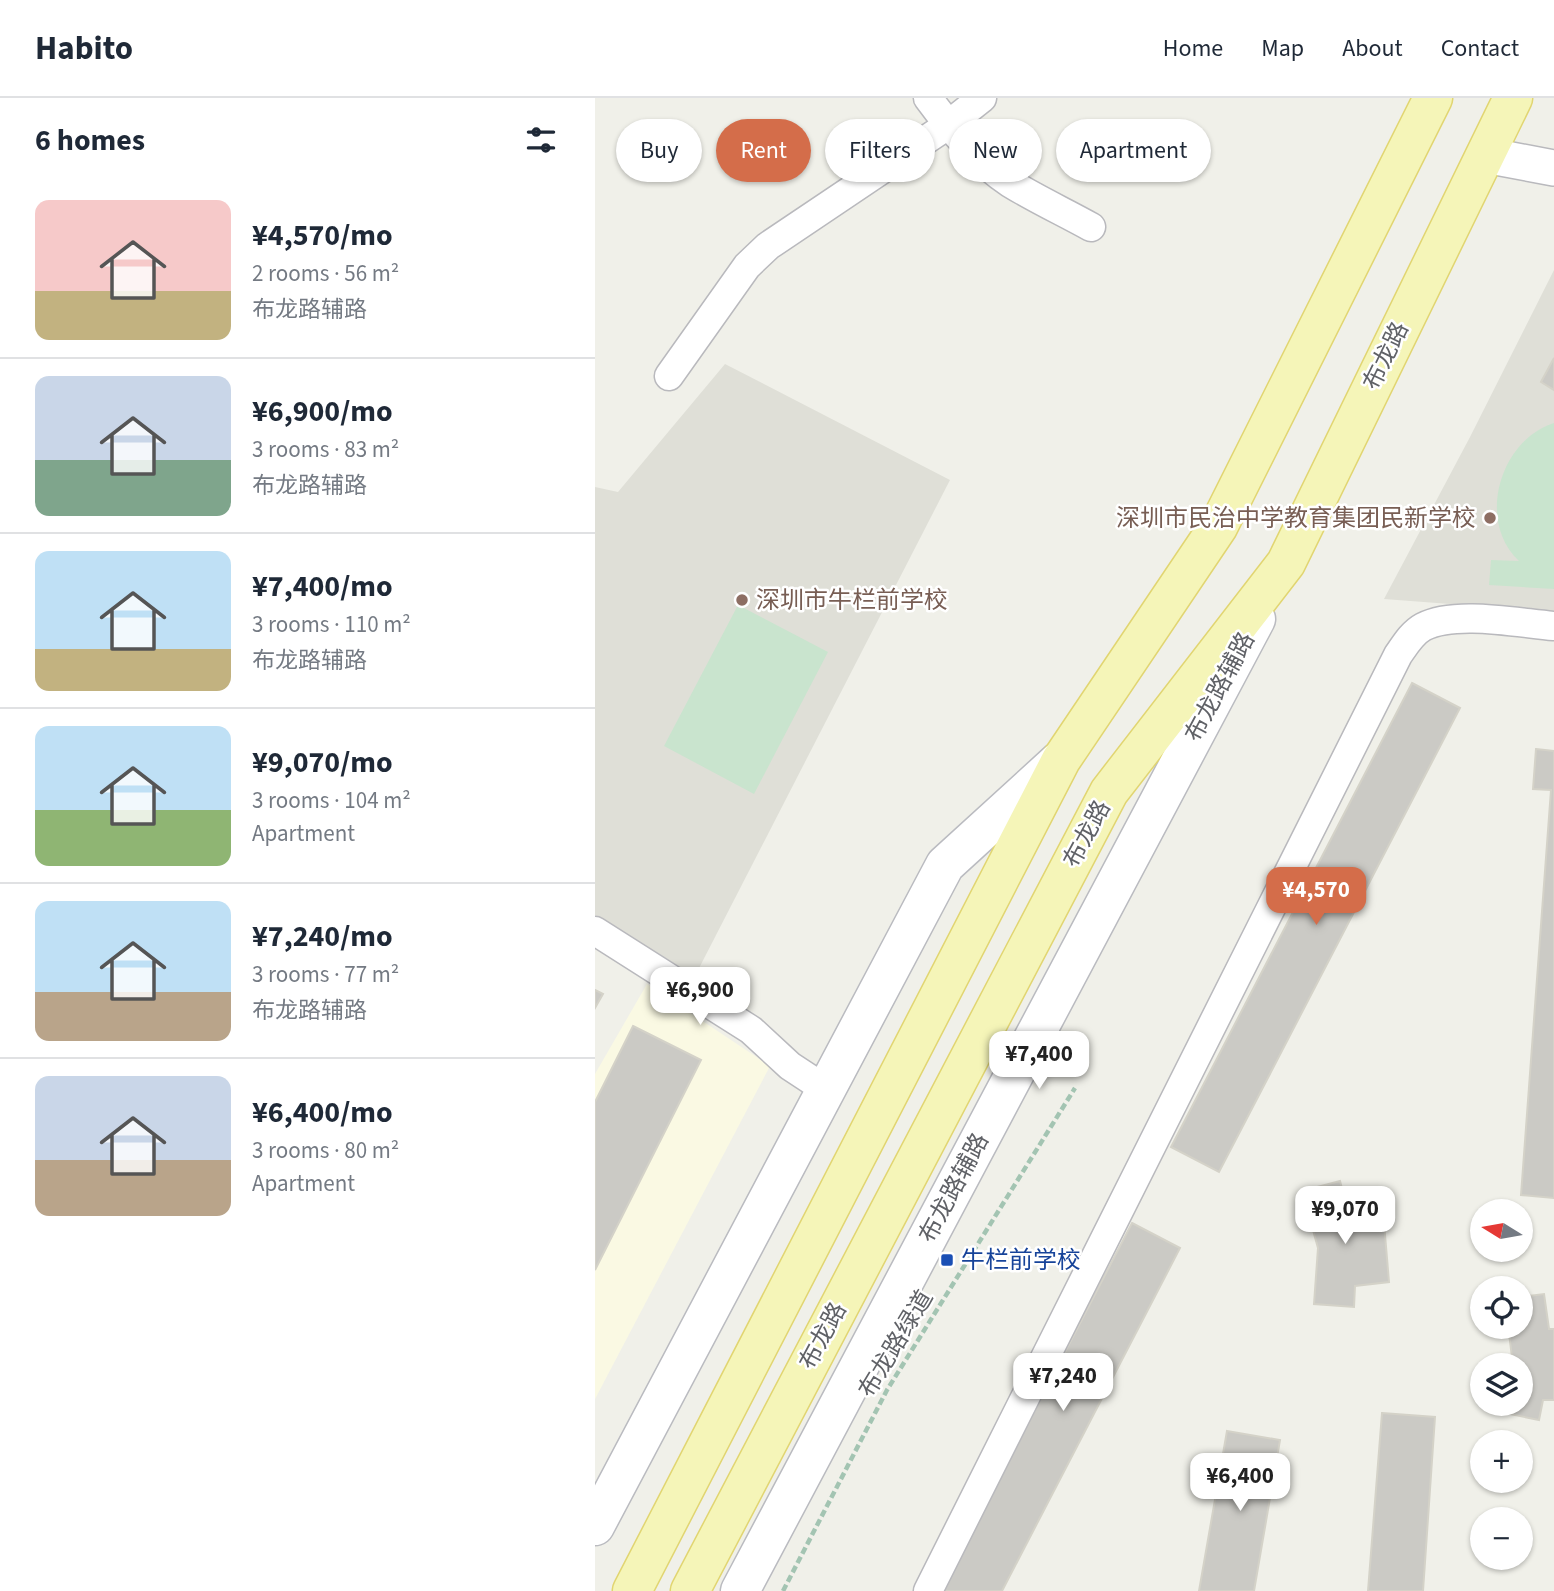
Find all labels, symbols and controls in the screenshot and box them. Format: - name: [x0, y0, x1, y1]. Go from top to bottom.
- text: Habito: [35, 25, 133, 72]
- text: Home: [1163, 31, 1223, 66]
- text: Map: [1261, 31, 1304, 66]
- text: About: [1342, 31, 1403, 66]
- text: Contact: [1441, 31, 1519, 66]
- text: 6 homes: [35, 119, 145, 162]
- chip: Buy: [616, 119, 702, 182]
- chip: Rent: [716, 119, 811, 182]
- chip: Filters: [825, 119, 935, 182]
- chip: New: [949, 119, 1042, 182]
- chip: Apartment: [1056, 119, 1211, 182]
- icon: filters: [522, 121, 560, 159]
- text: ¥4,570/mo: [252, 214, 393, 257]
- icon: home: [91, 228, 175, 312]
- text: 2 rooms · 56 m²: [252, 257, 399, 290]
- text: 布龙路辅路: [252, 293, 367, 326]
- street label: 布龙路: [1354, 316, 1418, 396]
- text: ¥6,900/mo: [252, 390, 393, 433]
- icon: home: [91, 404, 175, 488]
- text: 3 rooms · 83 m²: [252, 433, 399, 466]
- text: 布龙路辅路: [252, 469, 367, 502]
- place label: 深圳市民治中学教育集团民新学校: [1116, 501, 1476, 536]
- marker: 深圳市民治中学教育集团民新学校: [1482, 510, 1498, 526]
- text: ¥7,400/mo: [252, 565, 393, 608]
- icon: home: [91, 579, 175, 663]
- place label: 深圳市牛栏前学校: [756, 583, 948, 618]
- marker: 深圳市牛栏前学校: [734, 592, 750, 608]
- text: 3 rooms · 110 m²: [252, 608, 411, 641]
- street label: 布龙路辅路: [1176, 626, 1264, 748]
- text: 布龙路辅路: [252, 644, 367, 677]
- text: ¥9,070/mo: [252, 741, 393, 784]
- icon: home: [91, 754, 175, 838]
- text: 3 rooms · 104 m²: [252, 784, 411, 817]
- street label: 布龙路: [1055, 794, 1119, 874]
- text: Apartment: [252, 817, 355, 850]
- pin: ¥4,570: [1259, 868, 1373, 927]
- text: ¥4,570: [1282, 873, 1350, 906]
- text: ¥7,240/mo: [252, 915, 393, 958]
- icon: home: [91, 929, 175, 1013]
- text: 3 rooms · 77 m²: [252, 958, 399, 991]
- pin: ¥6,900: [643, 968, 757, 1027]
- text: ¥6,900: [666, 973, 734, 1006]
- text: 布龙路辅路: [252, 994, 367, 1027]
- pin: ¥7,400: [982, 1032, 1096, 1091]
- text: ¥7,400: [1005, 1037, 1073, 1070]
- text: ¥6,400/mo: [252, 1091, 393, 1134]
- icon: home: [91, 1104, 175, 1188]
- street label: 布龙路辅路: [910, 1127, 998, 1249]
- text: 3 rooms · 80 m²: [252, 1134, 399, 1167]
- text: Apartment: [252, 1167, 355, 1200]
- pin: ¥9,070: [1288, 1186, 1402, 1246]
- text: ¥9,070: [1311, 1192, 1379, 1225]
- north arrow: [1470, 1199, 1533, 1262]
- map controls: [1470, 1199, 1533, 1570]
- place label: 牛栏前学校: [961, 1243, 1081, 1278]
- marker: 牛栏前学校: [939, 1252, 955, 1268]
- button: locate: [1470, 1276, 1533, 1339]
- street label: 布龙路绿道: [850, 1284, 942, 1404]
- street label: 布龙路: [791, 1296, 855, 1376]
- button: layers: [1470, 1353, 1533, 1416]
- pin: ¥7,240: [1006, 1354, 1120, 1413]
- text: ¥7,240: [1029, 1359, 1097, 1392]
- button: +: [1470, 1430, 1533, 1493]
- pin: ¥6,400: [1183, 1454, 1297, 1513]
- text: ¥6,400: [1206, 1459, 1274, 1492]
- button: −: [1470, 1507, 1533, 1570]

